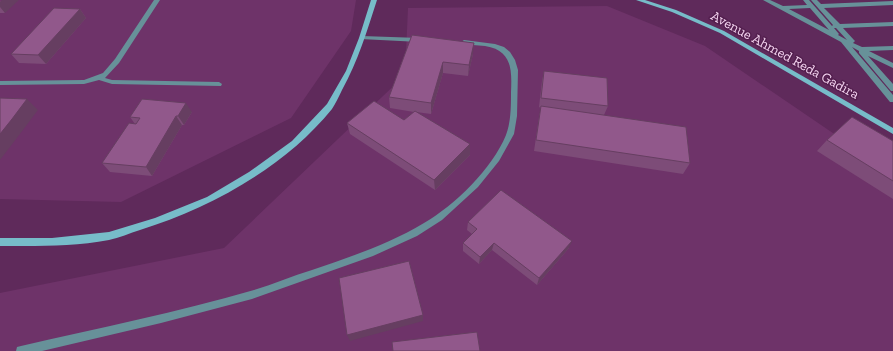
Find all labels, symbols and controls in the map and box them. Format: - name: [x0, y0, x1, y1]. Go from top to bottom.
- street label: Avenue Ahmed Reda Gadira: [708, 7, 862, 103]

